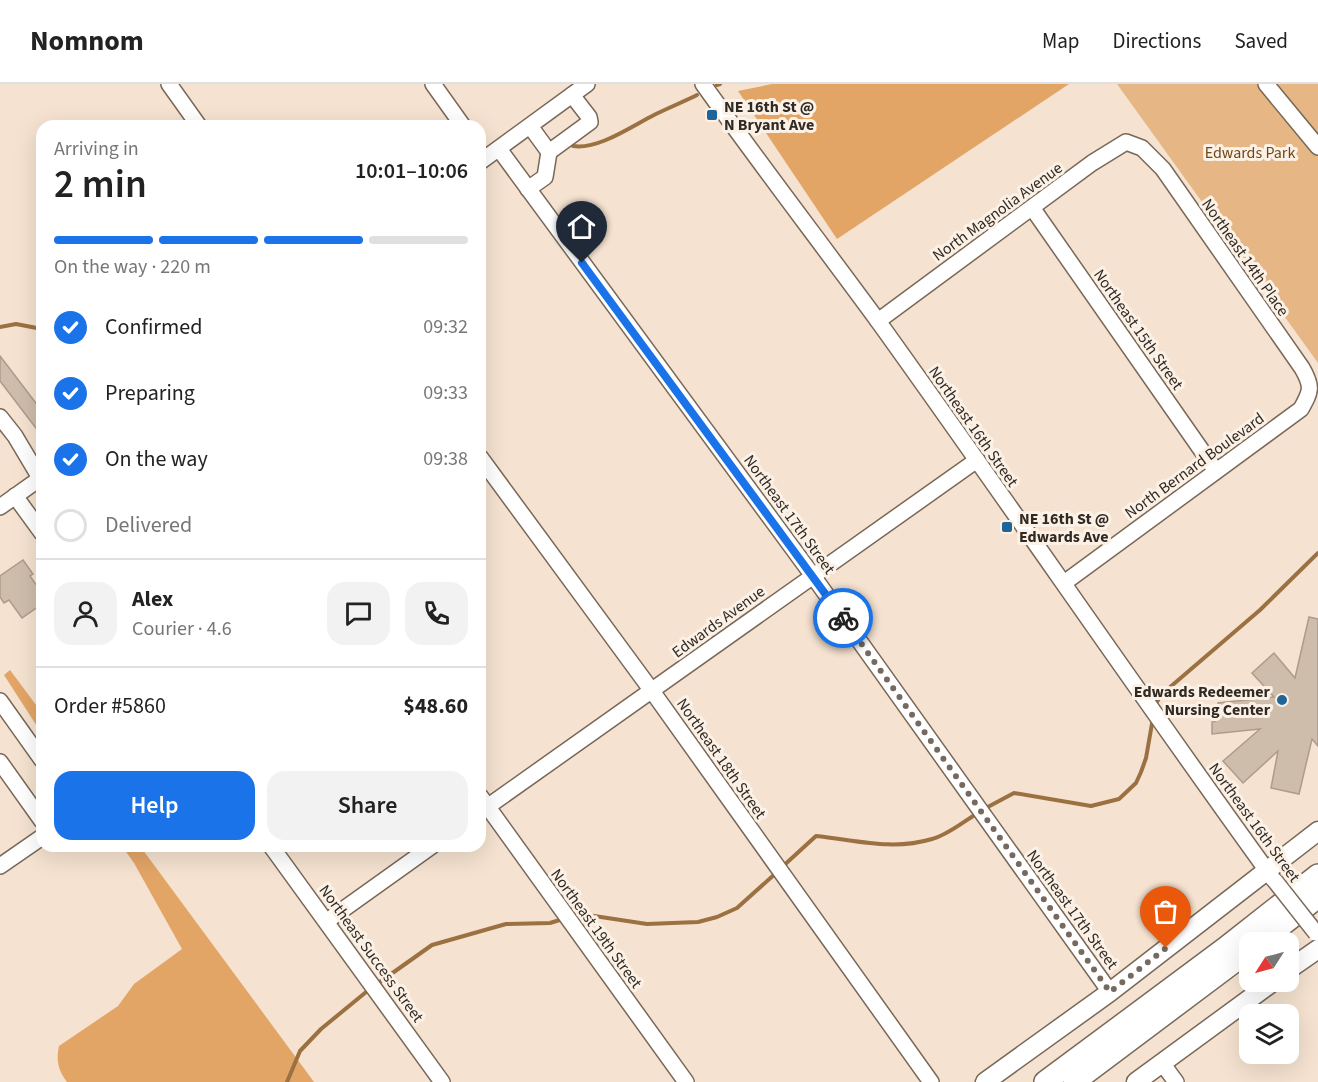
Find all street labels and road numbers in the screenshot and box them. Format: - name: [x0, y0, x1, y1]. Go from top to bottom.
- street label: North Magnolia Avenue: [928, 157, 1067, 266]
- street label: Northeast 14th Place: [1196, 194, 1294, 321]
- street label: Northeast 15th Street: [1088, 265, 1188, 395]
- street label: Northeast 16th Street: [923, 362, 1023, 492]
- street label: North Bernard Boulevard: [1120, 408, 1269, 524]
- street label: Northeast 17th Street: [738, 450, 840, 579]
- street label: Edwards Avenue: [668, 581, 770, 663]
- street label: Northeast 18th Street: [671, 694, 771, 824]
- street label: Northeast 16th Street: [1203, 758, 1305, 887]
- street label: Northeast 17th Street: [1021, 845, 1123, 974]
- street label: Northeast 19th Street: [545, 864, 647, 993]
- street label: Northeast Success Street: [314, 880, 429, 1027]

